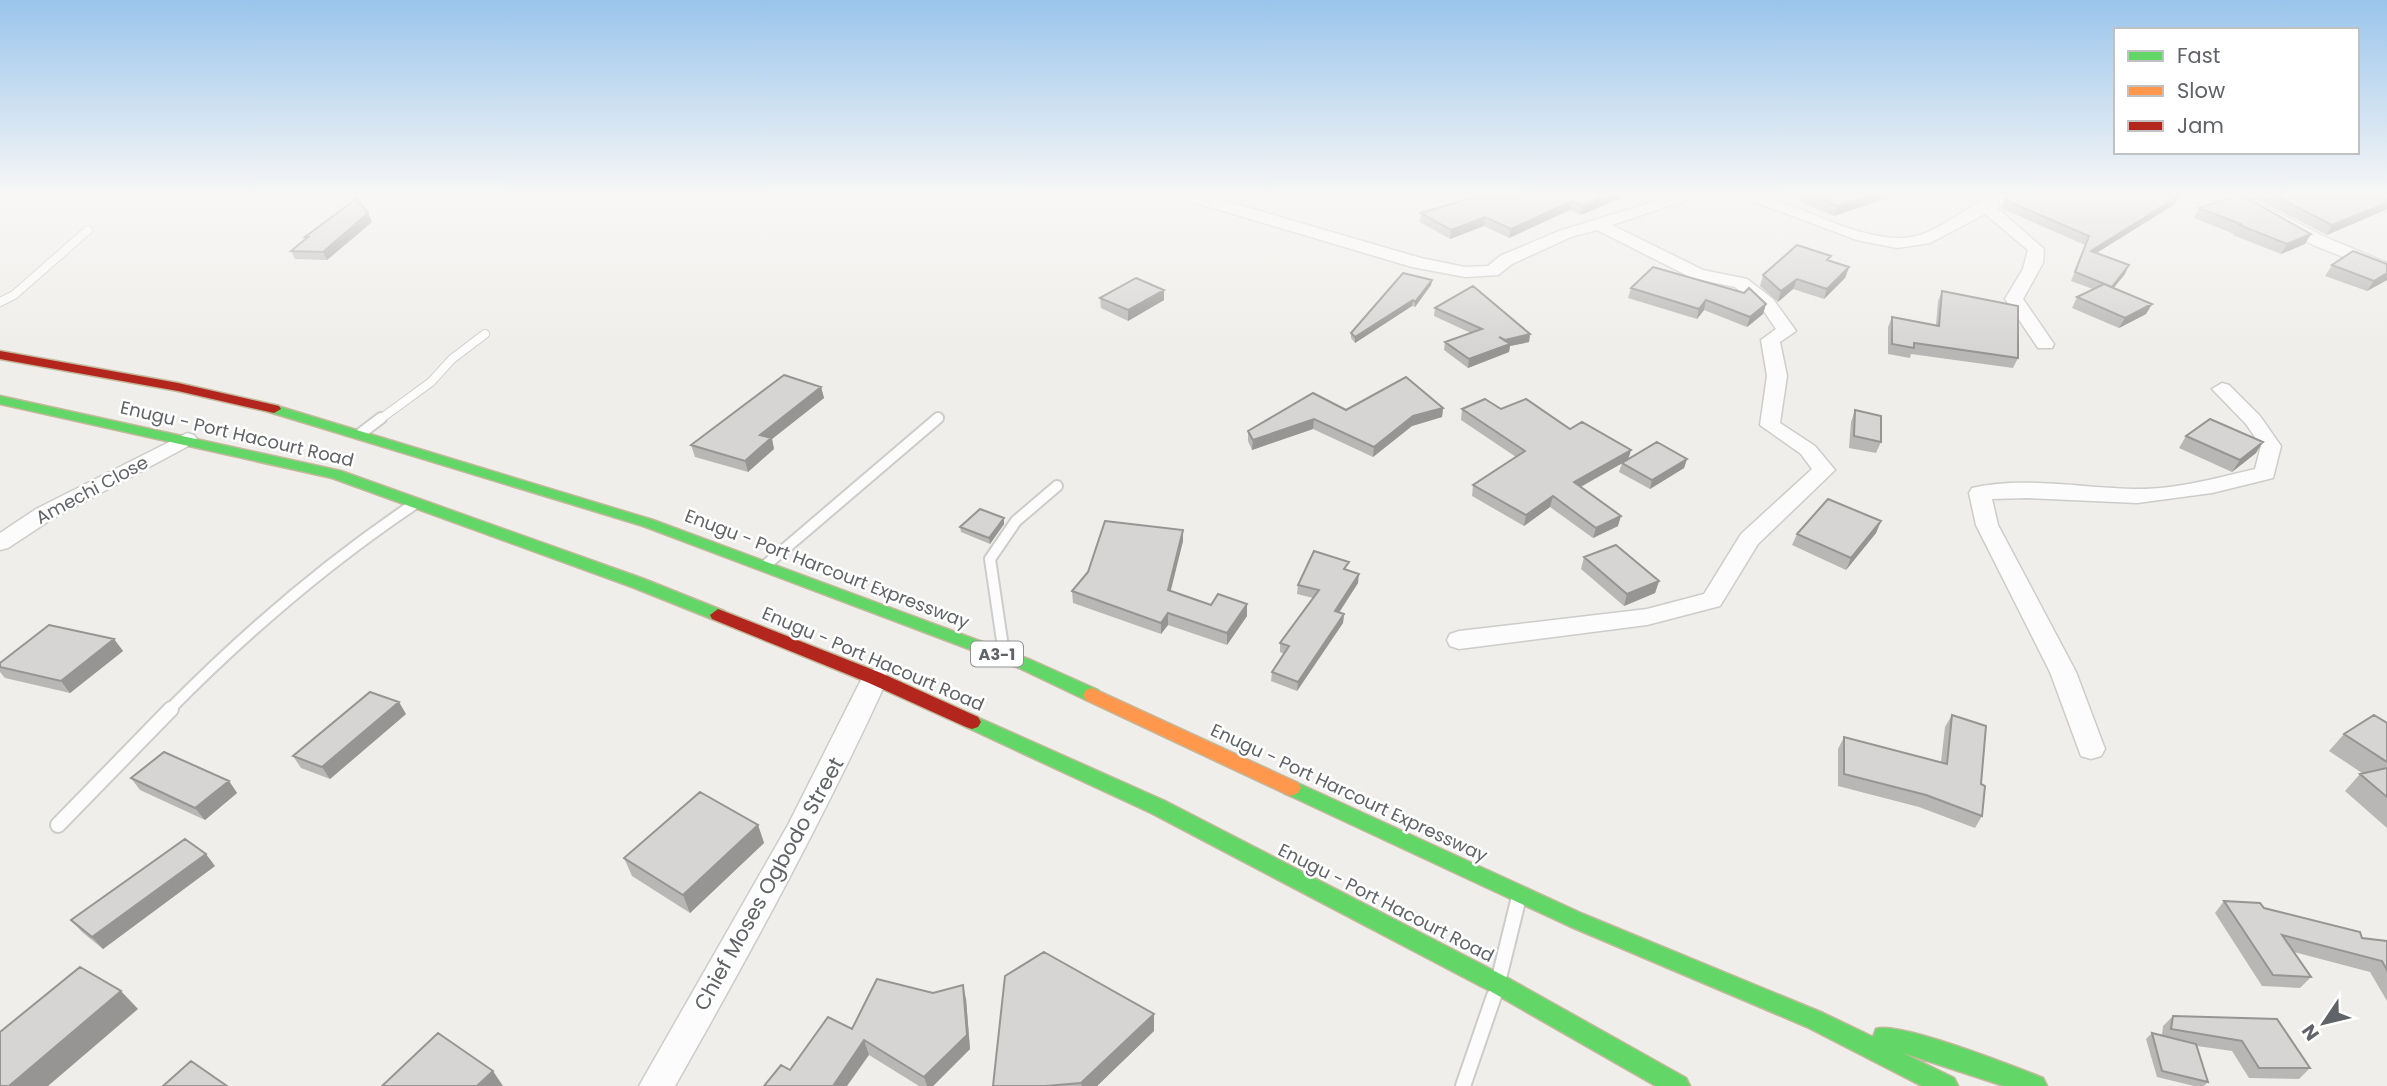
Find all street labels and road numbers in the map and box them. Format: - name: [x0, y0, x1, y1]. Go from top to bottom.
- street label: Enugu - Port Hacourt Road: [118, 394, 356, 473]
- street label: Amechi Close: [31, 449, 152, 530]
- street label: Enugu - Port Harcourt Expressway: [681, 503, 973, 634]
- street label: Enugu - Port Hacourt Road: [758, 600, 988, 717]
- road number: A3-1: [971, 642, 1023, 666]
- street label: Enugu - Port Harcourt Expressway: [1207, 717, 1492, 868]
- street label: Chief Moses Ogbodo Street: [687, 752, 850, 1016]
- street label: Enugu - Port Hacourt Road: [1274, 837, 1498, 968]

